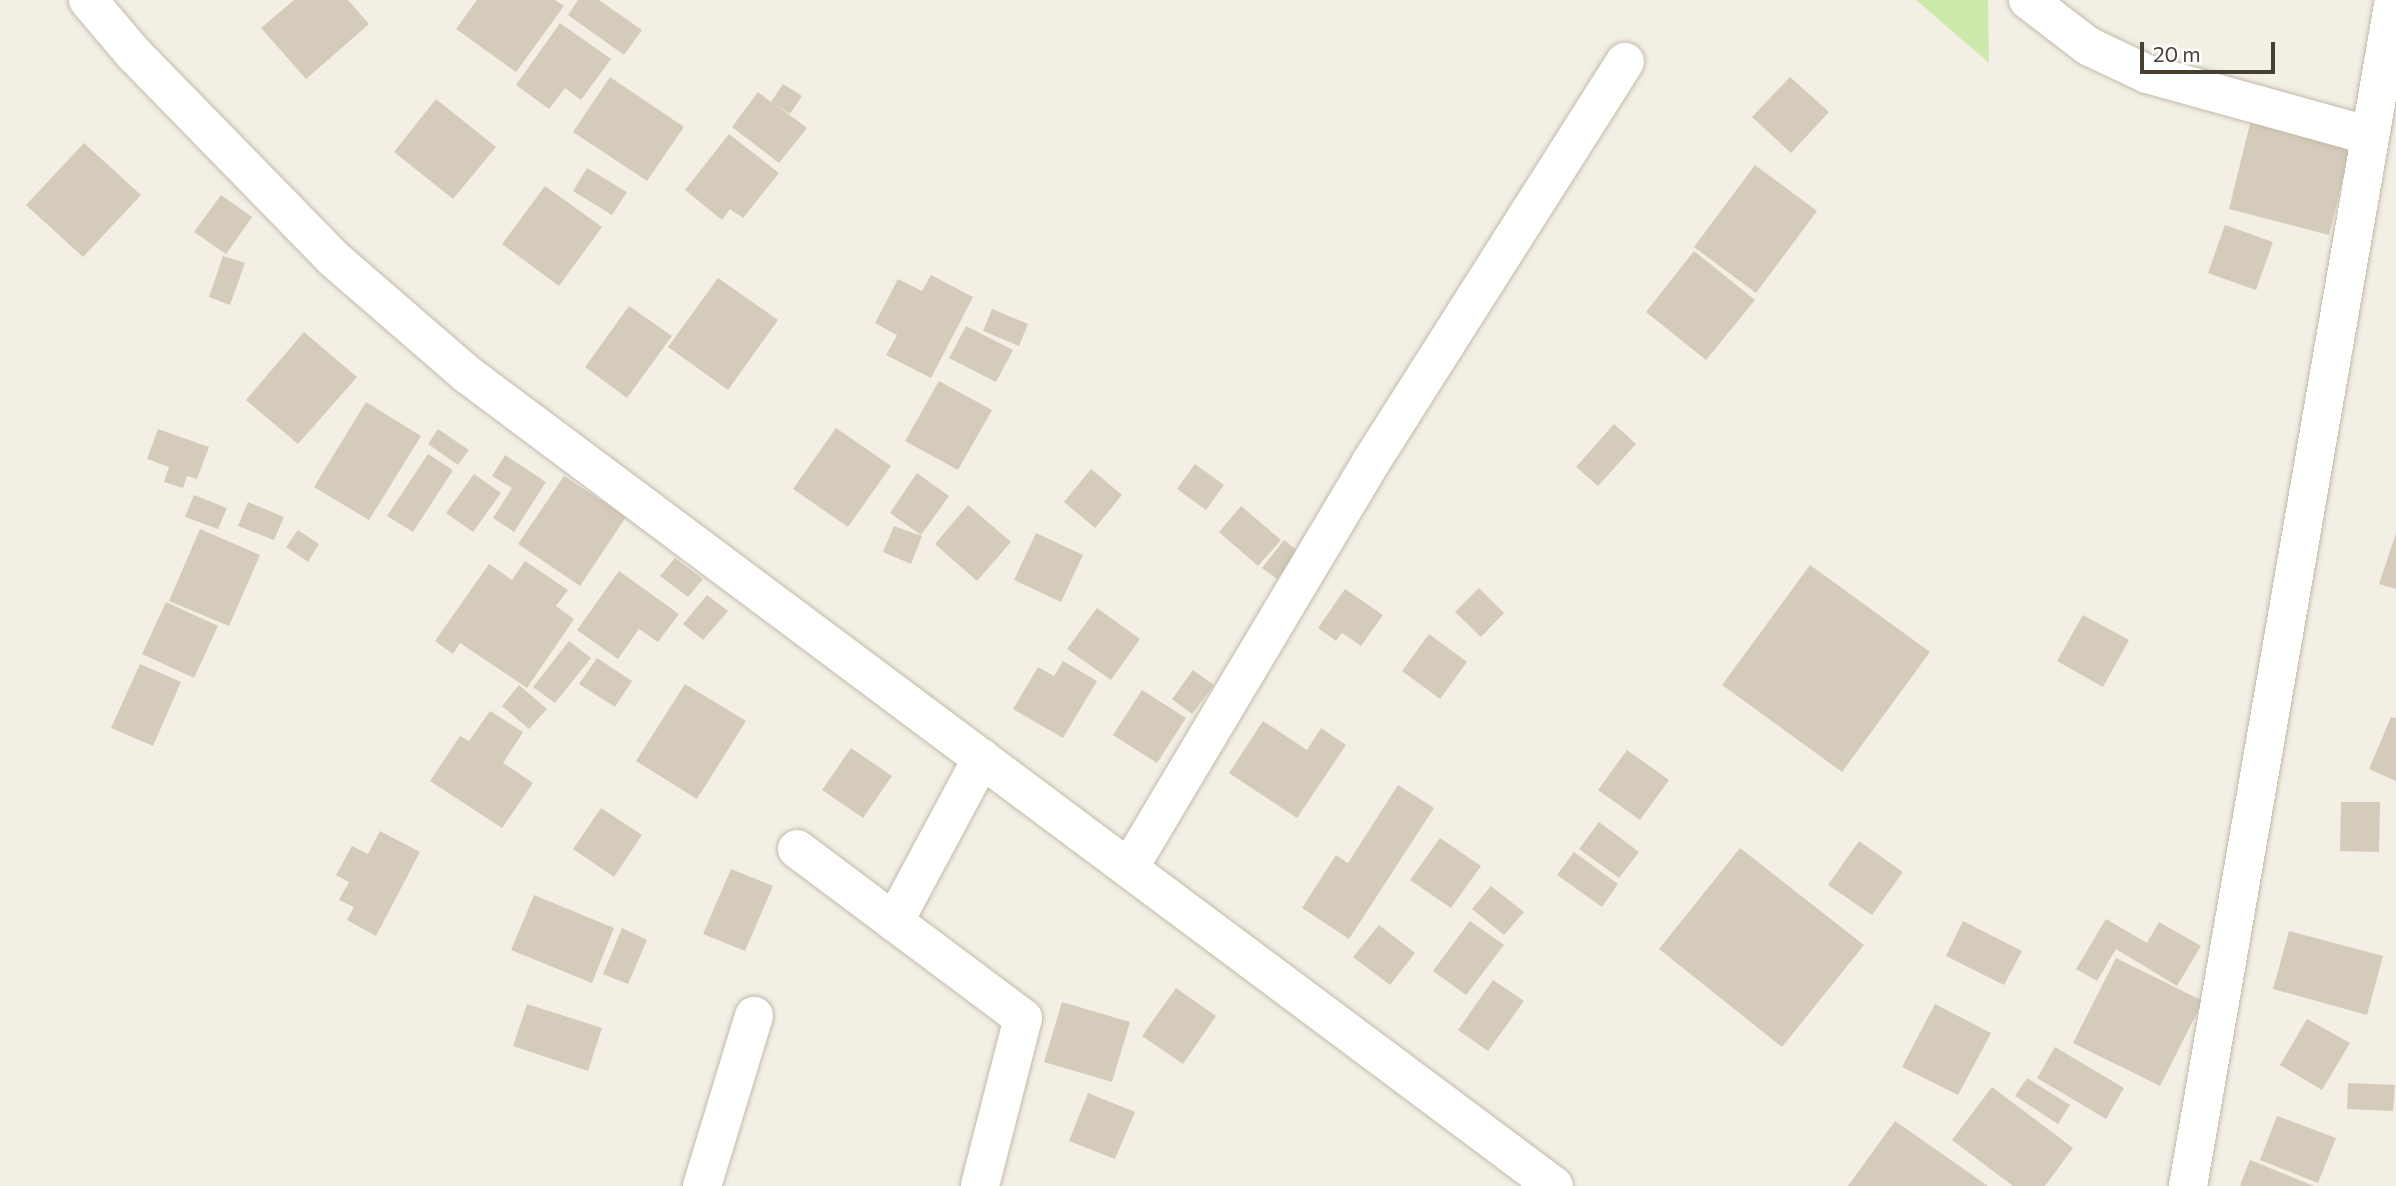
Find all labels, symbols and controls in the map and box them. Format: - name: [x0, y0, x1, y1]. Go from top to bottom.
- scale bar: [2144, 28, 2279, 72]
- text: 20 m: [2153, 41, 2201, 66]

